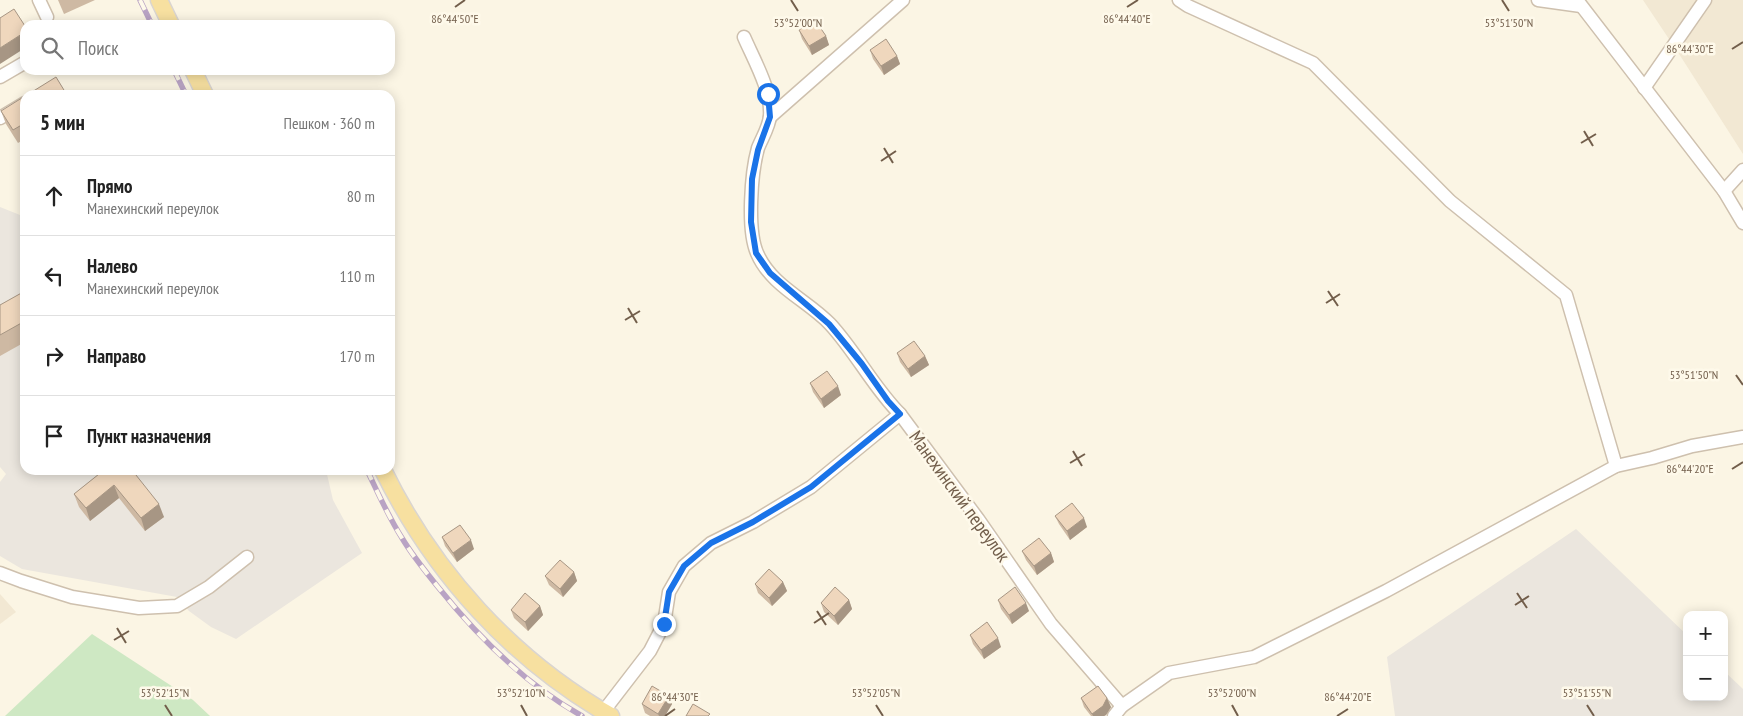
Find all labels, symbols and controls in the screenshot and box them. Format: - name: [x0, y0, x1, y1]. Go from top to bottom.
- text: 86°44'50"E: [431, 11, 479, 26]
- text: 86°44'40"E: [1103, 11, 1151, 26]
- text: 53°52'00"N: [774, 15, 822, 30]
- text: 53°51'50"N: [1485, 15, 1533, 30]
- search box: [20, 20, 395, 75]
- icon: search: [38, 34, 66, 62]
- text: Поиск: [78, 36, 119, 60]
- text: 86°44'30"E: [1666, 41, 1714, 56]
- route start: [757, 83, 780, 106]
- text: 5 мин: [40, 109, 85, 136]
- text: Пешком · 360 m: [284, 113, 375, 133]
- text: Прямо: [87, 174, 132, 198]
- icon: ahead: [40, 182, 68, 210]
- text: 80 m: [347, 186, 375, 206]
- text: Манехинский переулок: [87, 198, 219, 218]
- text: Налево: [87, 254, 138, 278]
- icon: left: [40, 262, 68, 290]
- text: 110 m: [340, 266, 375, 286]
- text: Манехинский переулок: [87, 278, 219, 298]
- icon: right: [40, 342, 68, 370]
- text: Направо: [87, 344, 146, 368]
- text: 170 m: [340, 346, 375, 366]
- text: 53°51'50"N: [1670, 367, 1718, 382]
- icon: arrive: [40, 422, 68, 450]
- text: Пункт назначения: [87, 424, 211, 448]
- street label: Манехинский переулок: [904, 426, 1016, 567]
- text: 86°44'20"E: [1666, 461, 1714, 476]
- map controls: [1683, 611, 1728, 701]
- button: +: [1683, 611, 1728, 656]
- route end: [653, 613, 676, 636]
- button: −: [1683, 656, 1728, 701]
- text: 53°52'15"N: [141, 685, 189, 700]
- text: 53°52'10"N: [497, 685, 545, 700]
- text: 53°52'05"N: [852, 685, 900, 700]
- text: 53°52'00"N: [1208, 685, 1256, 700]
- text: 53°51'55"N: [1563, 685, 1611, 700]
- text: 86°44'30"E: [651, 689, 699, 704]
- text: 86°44'20"E: [1324, 689, 1372, 704]

